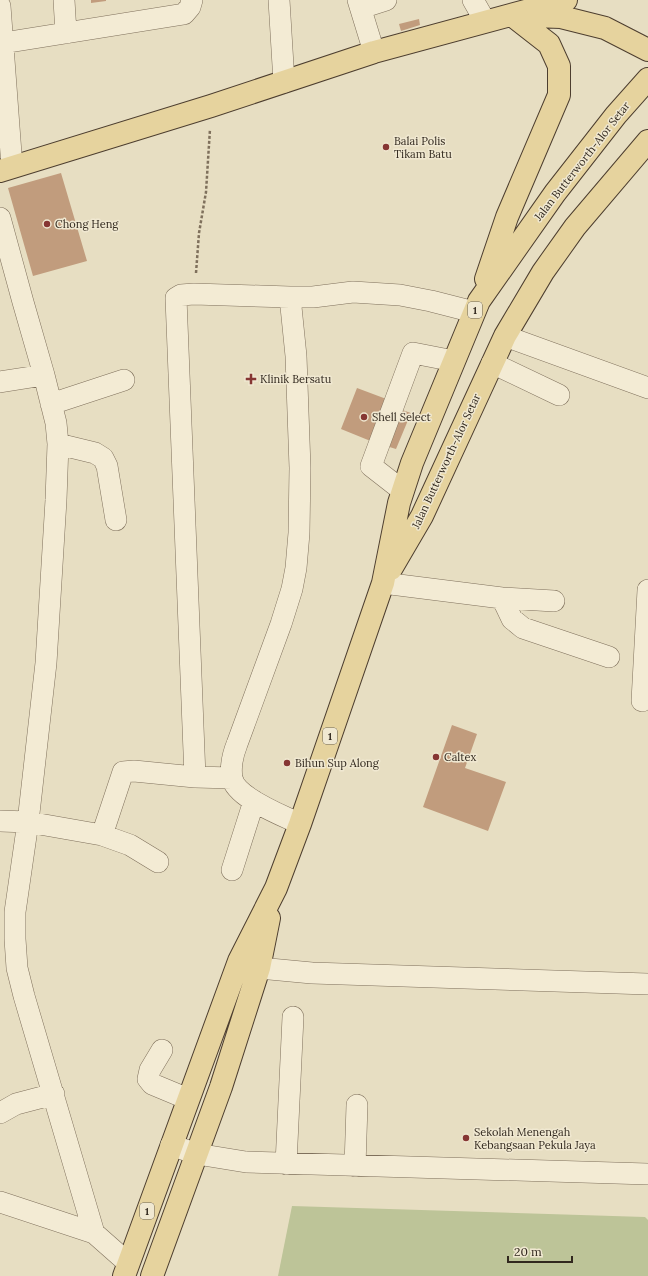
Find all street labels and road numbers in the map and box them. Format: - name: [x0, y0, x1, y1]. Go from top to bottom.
- street label: Jalan Butterworth-Alor Setar: [531, 98, 633, 224]
- road number: 1: [468, 302, 482, 318]
- street label: Jalan Butterworth-Alor Setar: [408, 391, 484, 532]
- road number: 1: [323, 728, 337, 744]
- road number: 1: [140, 1203, 154, 1219]

